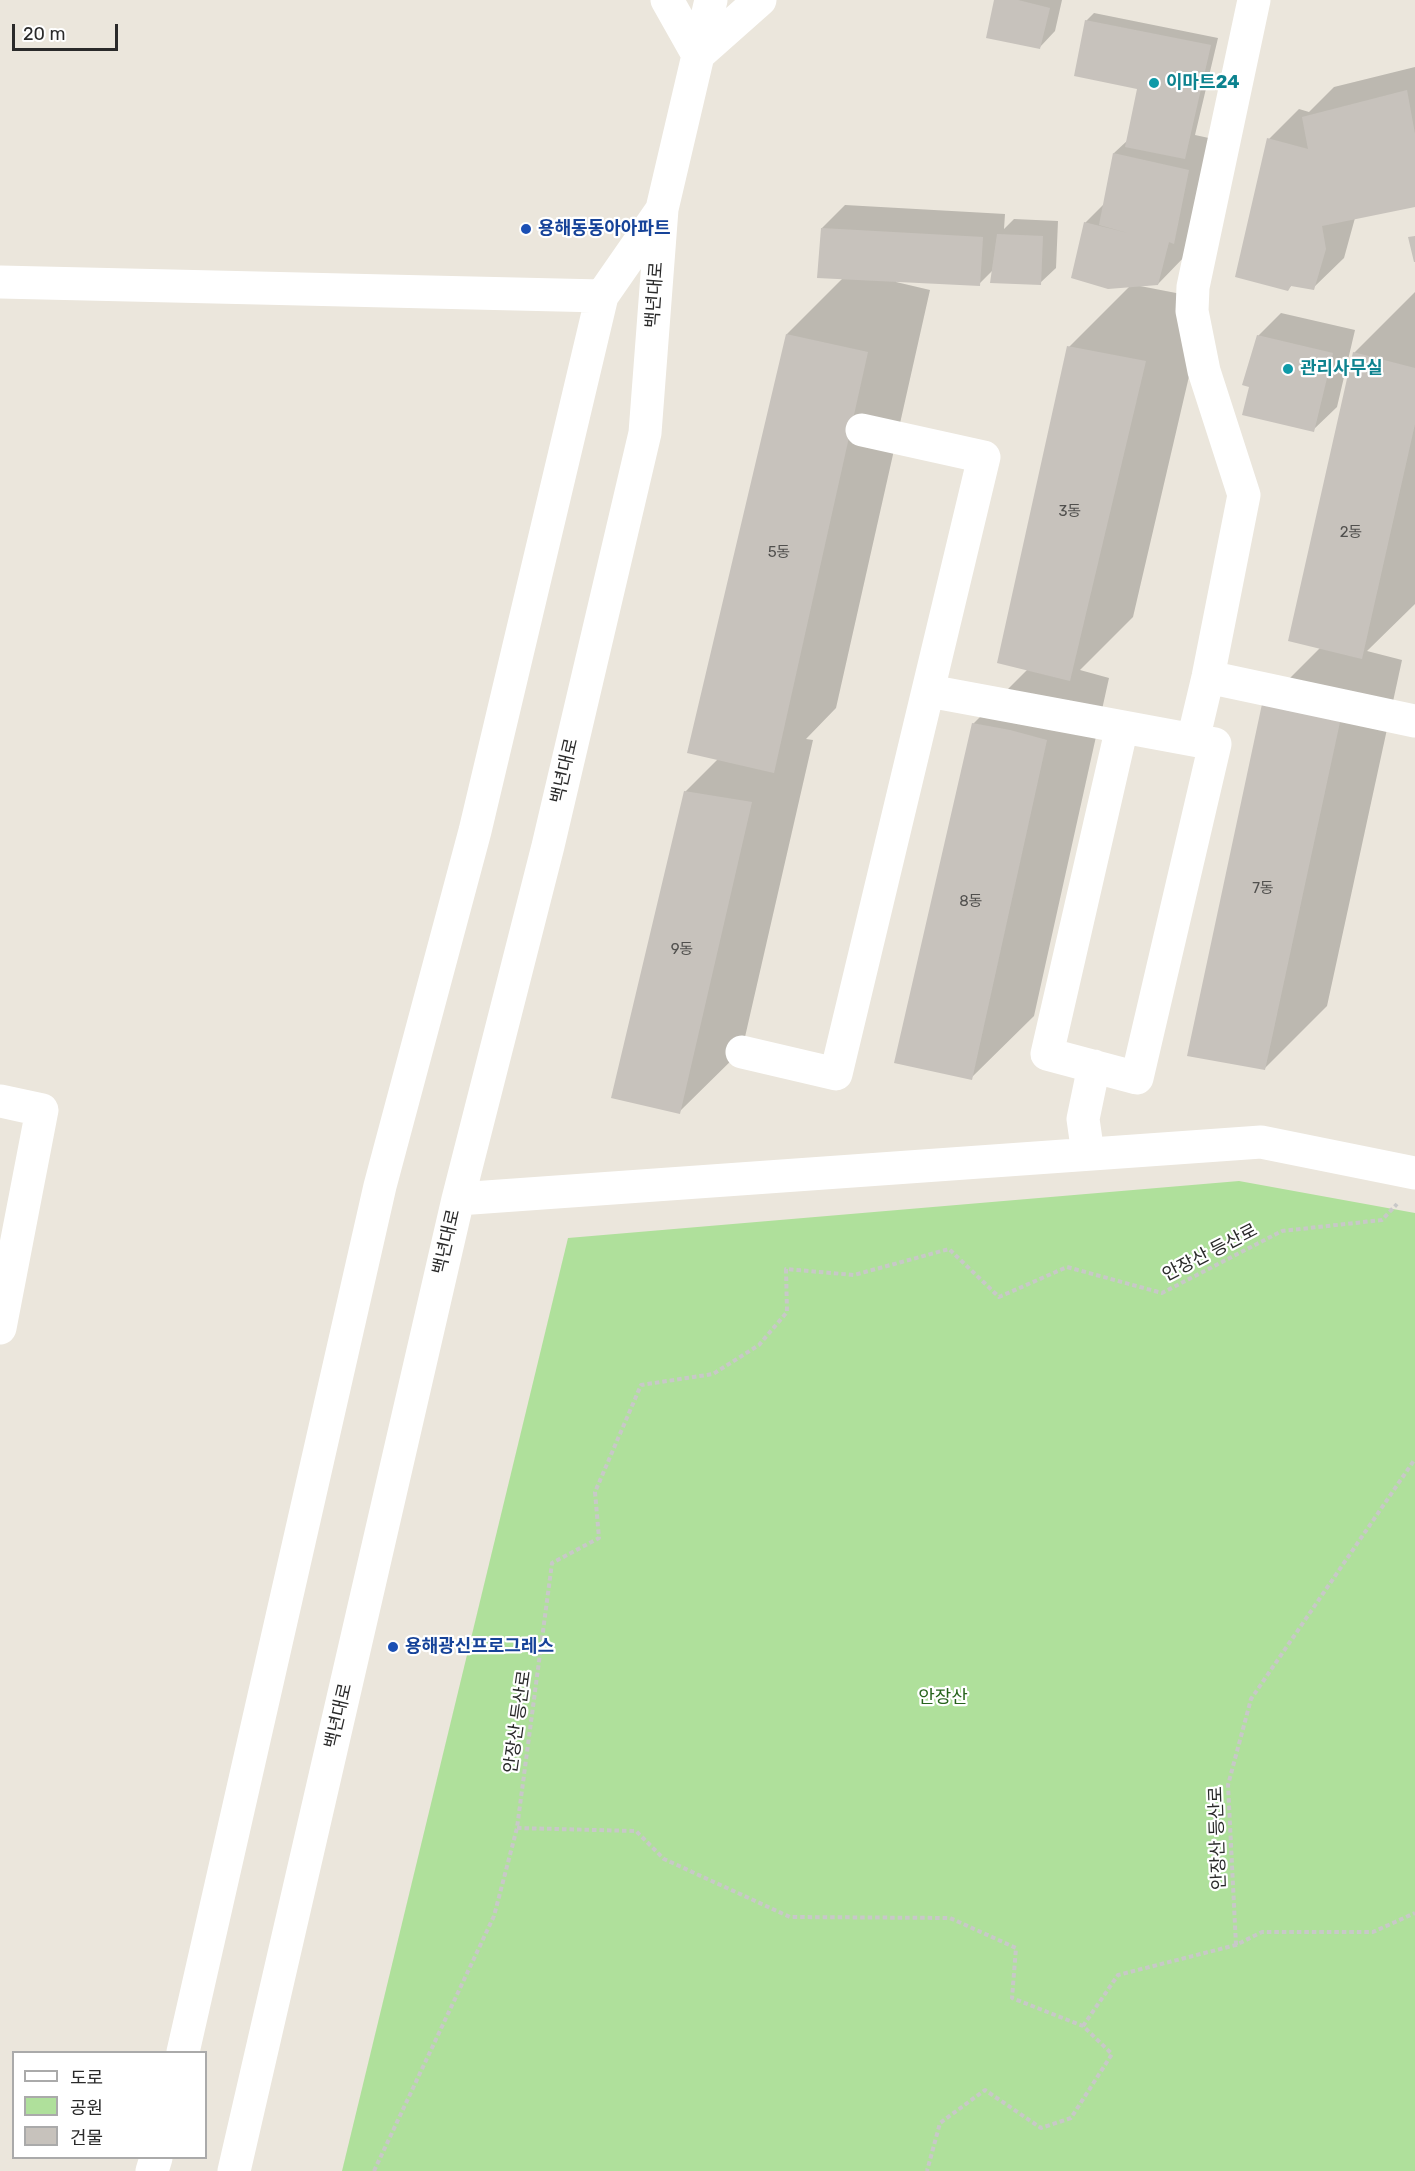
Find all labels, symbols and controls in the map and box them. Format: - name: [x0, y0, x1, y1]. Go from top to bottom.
- scale bar: [15, 12, 122, 50]
- text: 20 m: [23, 23, 65, 45]
- place label: 이마트24: [1166, 72, 1240, 94]
- marker: 이마트24: [1147, 76, 1161, 90]
- place label: 용해동동아아파트: [538, 218, 670, 240]
- marker: 용해동동아아파트: [519, 222, 533, 236]
- street label: 백년대로: [642, 261, 668, 329]
- place label: 관리사무실: [1300, 358, 1383, 380]
- marker: 관리사무실: [1281, 362, 1295, 376]
- house number: 3동: [1059, 503, 1081, 521]
- house number: 2동: [1340, 524, 1362, 542]
- house number: 5동: [768, 544, 790, 562]
- street label: 백년대로: [547, 736, 583, 806]
- house number: 7동: [1252, 880, 1274, 898]
- house number: 8동: [959, 893, 983, 911]
- house number: 9동: [671, 941, 693, 959]
- street label: 백년대로: [429, 1207, 465, 1277]
- street label: 안장산 등산로: [1159, 1220, 1261, 1286]
- place label: 용해광신프로그레스: [405, 1636, 554, 1658]
- marker: 용해광신프로그레스: [386, 1640, 400, 1654]
- street label: 안장산 등산로: [500, 1669, 536, 1775]
- street label: 백년대로: [321, 1681, 357, 1751]
- park label: 안장산: [918, 1687, 968, 1709]
- street label: 안장산 등산로: [1205, 1786, 1231, 1890]
- legend: [12, 2051, 207, 2159]
- text: 도로: [70, 2067, 103, 2089]
- text: 공원: [70, 2097, 103, 2119]
- text: 건물: [70, 2127, 103, 2149]

